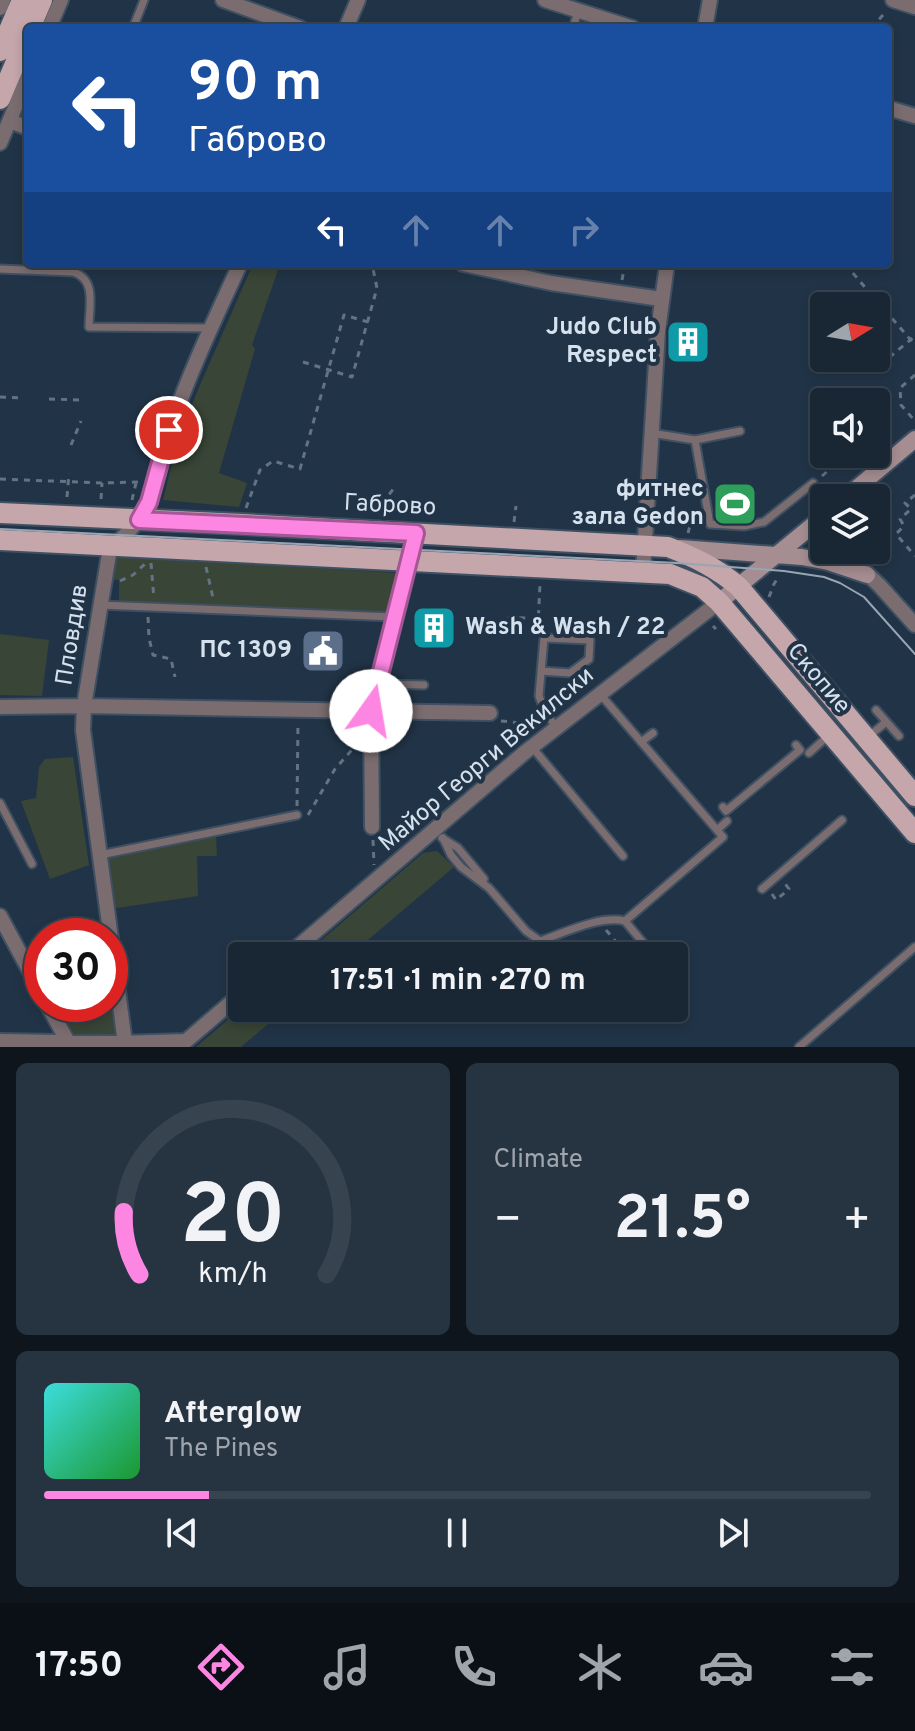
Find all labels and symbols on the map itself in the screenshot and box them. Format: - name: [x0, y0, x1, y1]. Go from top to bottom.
- north arrow: [810, 292, 890, 372]
- place label: Judo Club Respect: [546, 313, 657, 371]
- building icon: Judo Club Respect: [664, 318, 712, 366]
- pin: [135, 396, 203, 464]
- place label: фитнес зала Gedon: [571, 475, 704, 533]
- sports icon: фитнес зала Gedon: [711, 480, 759, 528]
- street label: Габрово: [343, 489, 437, 523]
- street label: Пловдив: [50, 582, 96, 688]
- building icon: Wash & Wash / 22: [410, 604, 458, 652]
- place label: Wash & Wash / 22: [465, 613, 665, 643]
- public building icon: ПС 1309: [299, 627, 347, 675]
- place label: ПС 1309: [200, 636, 292, 666]
- street label: Скопие: [780, 637, 856, 721]
- street label: Майор Георги Векилски: [373, 661, 601, 859]
- position arrow: [329, 669, 413, 753]
- speed limit sign: 30: [24, 918, 128, 1022]

